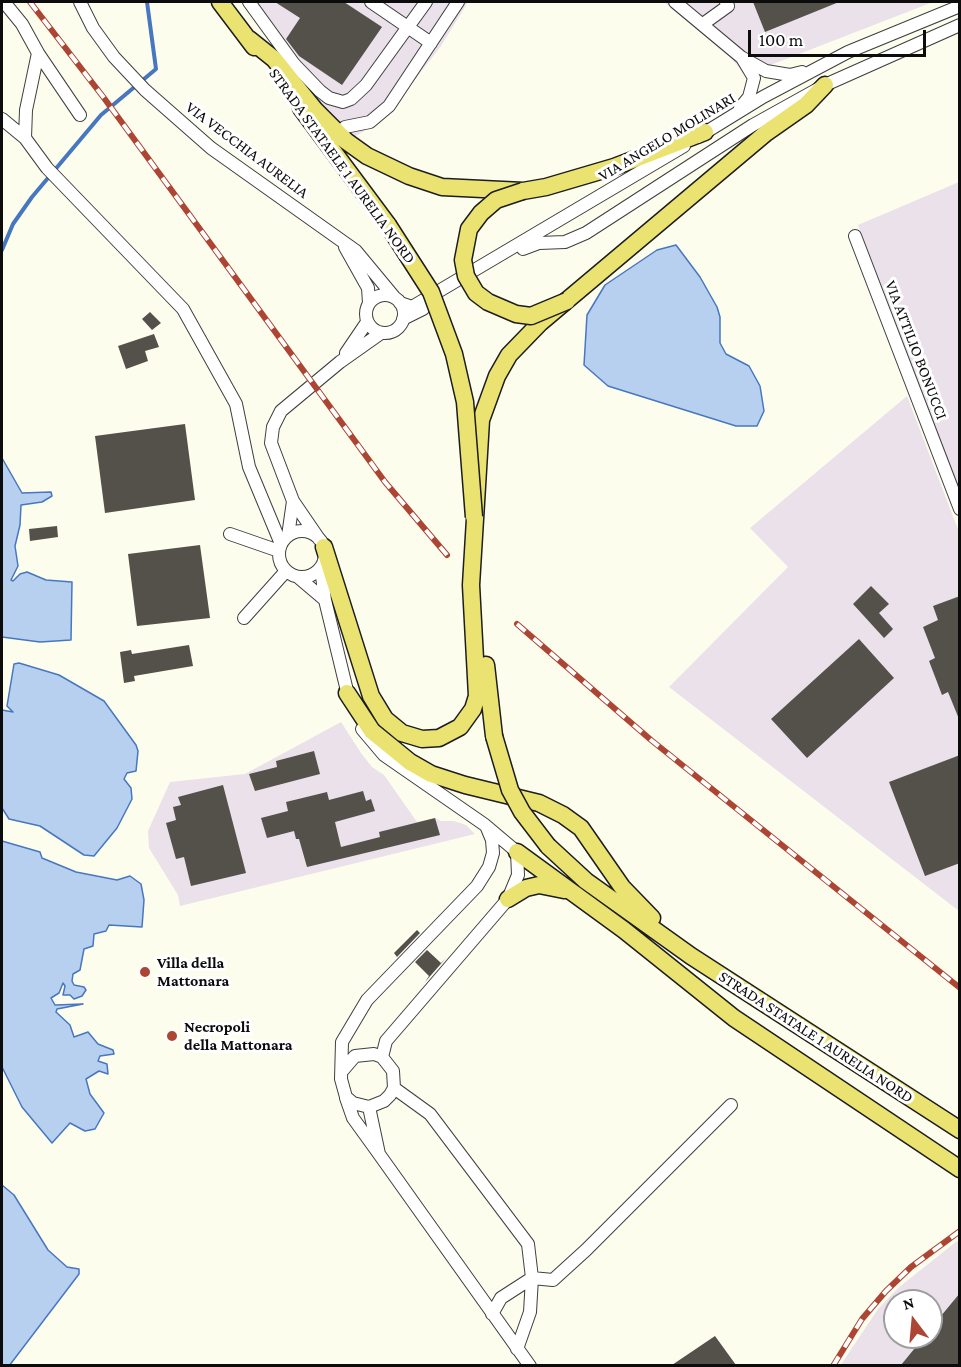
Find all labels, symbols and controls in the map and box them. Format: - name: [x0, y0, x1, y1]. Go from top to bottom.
- scale bar: [751, 18, 930, 56]
- text: 100 m: [759, 30, 803, 50]
- street label: STRADA STATAELE 1 AURELIA NORD: [265, 65, 419, 267]
- street label: VIA ANGELO MOLINARI: [595, 89, 739, 185]
- street label: VIA VECCHIA AURELIA: [182, 98, 312, 202]
- street label: VIA ATTILIO BONUCCI: [881, 278, 951, 422]
- place label: Villa della Mattonara: [157, 953, 229, 991]
- marker: Villa della Mattonara: [138, 965, 152, 979]
- street label: STRADA STATALE 1 AURELIA NORD: [715, 967, 917, 1107]
- place label: Necropoli della Mattonara: [184, 1017, 293, 1055]
- marker: Necropoli della Mattonara: [165, 1029, 179, 1043]
- north arrow: [883, 1289, 943, 1349]
- text: N: [901, 1293, 916, 1313]

